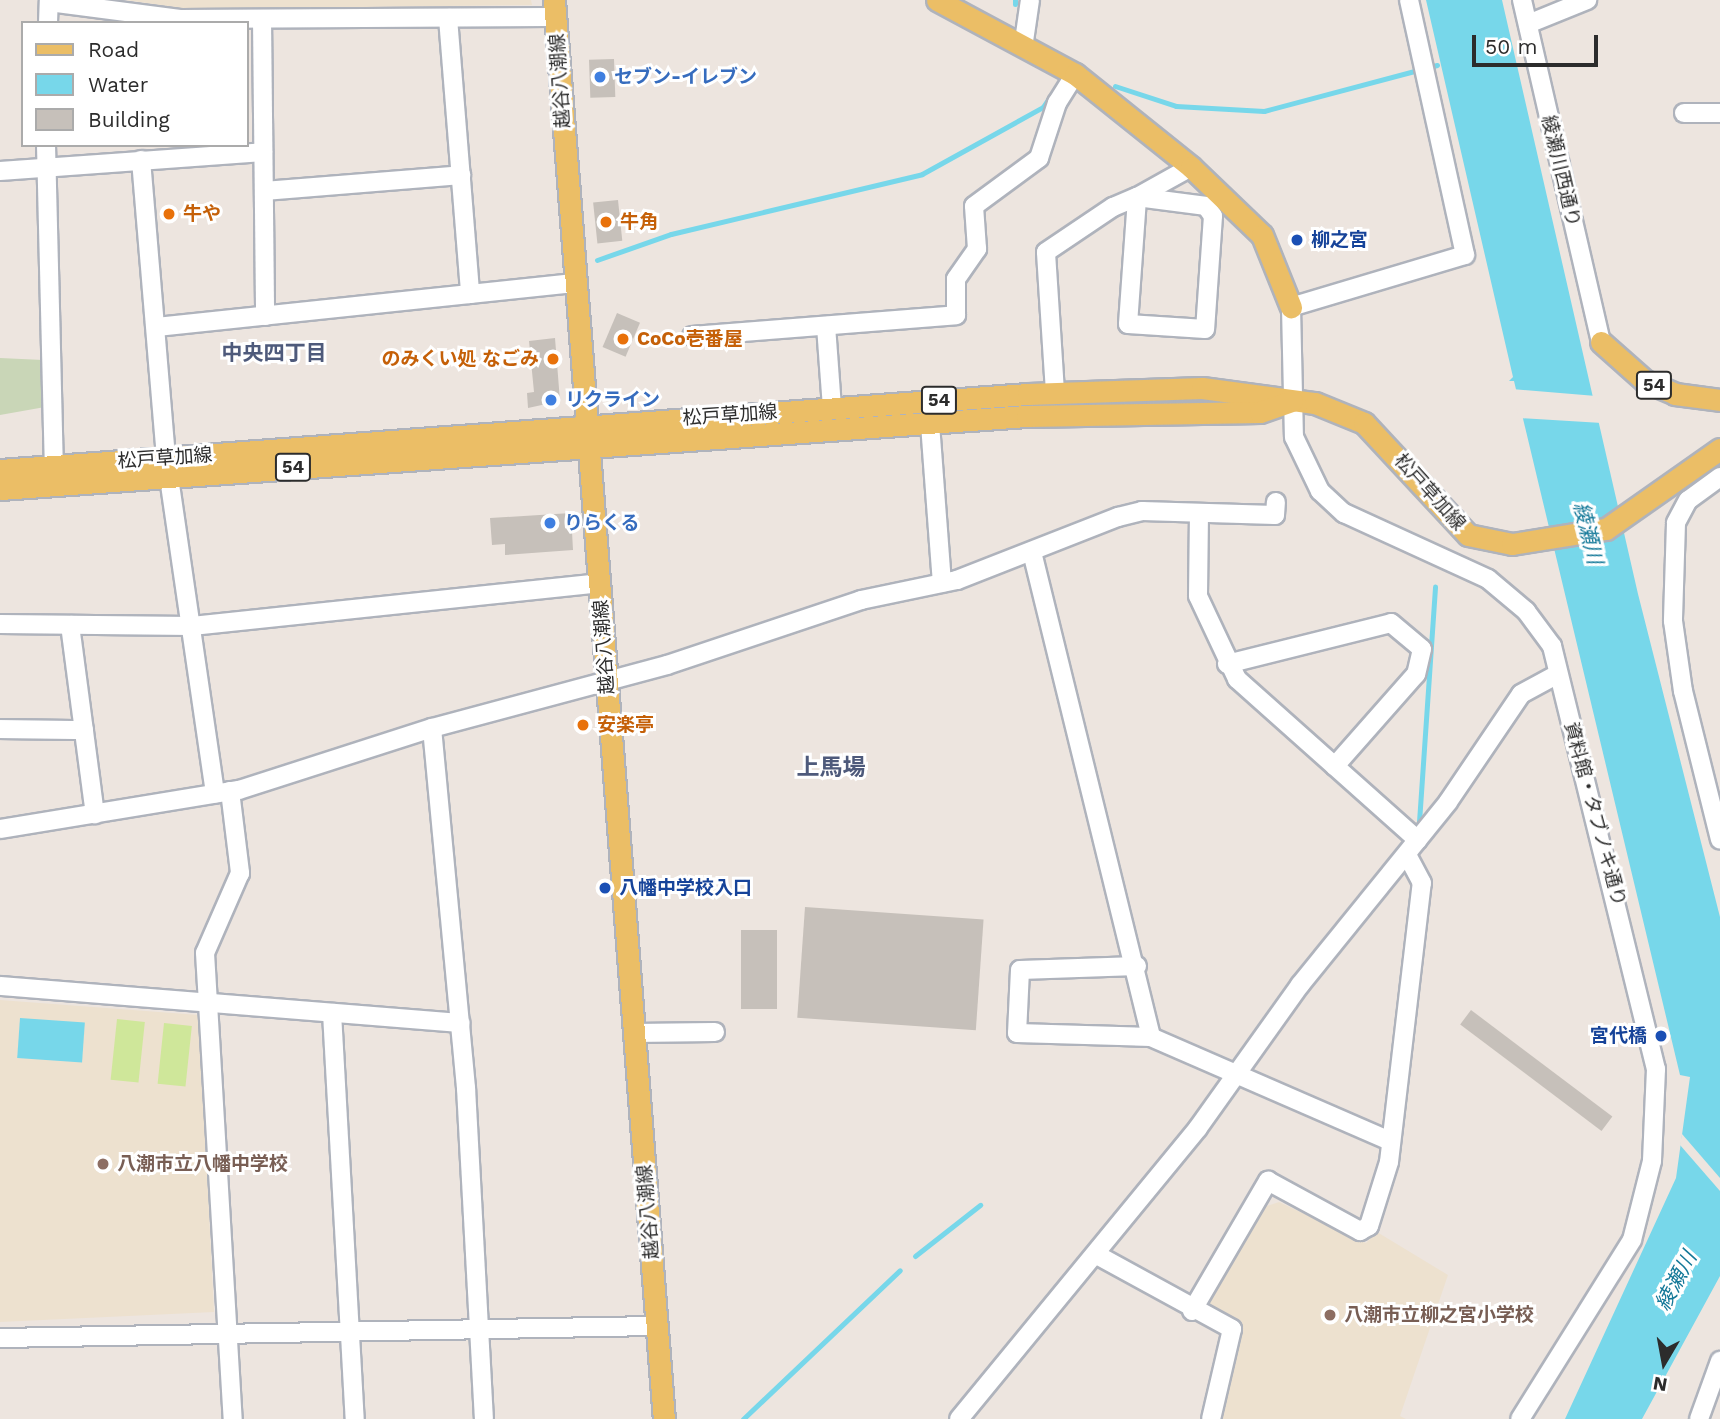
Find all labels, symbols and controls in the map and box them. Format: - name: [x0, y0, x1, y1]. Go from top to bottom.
- legend: [21, 21, 248, 147]
- scale bar: [1475, 21, 1601, 65]
- street label: 越谷八潮線: [545, 33, 575, 129]
- text: 50 m: [1485, 34, 1537, 59]
- text: Road: [88, 37, 139, 62]
- place label: セブン-イレブン: [614, 66, 757, 88]
- marker: セブン-イレブン: [592, 69, 608, 85]
- text: Water: [88, 72, 148, 97]
- text: Building: [88, 107, 170, 132]
- street label: 綾瀬川西通り: [1537, 113, 1585, 229]
- place label: 牛や: [183, 203, 221, 225]
- marker: 牛や: [161, 206, 177, 222]
- place label: 牛角: [620, 211, 658, 233]
- marker: 牛角: [598, 214, 614, 230]
- place label: 柳之宮: [1311, 229, 1368, 251]
- marker: 柳之宮: [1289, 232, 1305, 248]
- place label: CoCo壱番屋: [637, 328, 743, 350]
- marker: CoCo壱番屋: [615, 331, 631, 347]
- district label: 中央四丁目: [222, 340, 326, 366]
- place label: のみくい処 なごみ: [382, 348, 539, 370]
- marker: のみくい処 なごみ: [545, 351, 561, 367]
- road number: 54: [1635, 370, 1673, 400]
- road number: 54: [920, 386, 958, 414]
- place label: リクライン: [565, 389, 660, 411]
- marker: リクライン: [543, 392, 559, 408]
- street label: 松戸草加線: [682, 400, 778, 430]
- street label: 松戸草加線: [117, 443, 213, 473]
- street label: 松戸草加線: [1390, 449, 1470, 535]
- road number: 54: [274, 452, 312, 481]
- water label: 綾瀬川: [1568, 499, 1608, 567]
- place label: りらくる: [564, 512, 640, 534]
- marker: りらくる: [542, 515, 558, 531]
- street label: 越谷八潮線: [589, 599, 619, 695]
- place label: 安楽亭: [597, 714, 654, 736]
- marker: 安楽亭: [575, 717, 591, 733]
- street label: 資料館・タブノキ通り: [1559, 719, 1631, 909]
- district label: 上馬場: [797, 754, 865, 782]
- place label: 八幡中学校入口: [619, 877, 752, 899]
- marker: 八幡中学校入口: [597, 880, 613, 896]
- place label: 宮代橋: [1590, 1025, 1647, 1047]
- marker: 宮代橋: [1653, 1028, 1669, 1044]
- place label: 八潮市立八幡中学校: [117, 1153, 288, 1175]
- marker: 八潮市立八幡中学校: [95, 1156, 111, 1172]
- street label: 越谷八潮線: [633, 1164, 663, 1260]
- water label: 綾瀬川: [1650, 1247, 1702, 1315]
- place label: 八潮市立柳之宮小学校: [1344, 1304, 1534, 1326]
- marker: 八潮市立柳之宮小学校: [1322, 1307, 1338, 1323]
- north arrow: [1629, 1328, 1699, 1398]
- text: N: [1651, 1372, 1669, 1397]

